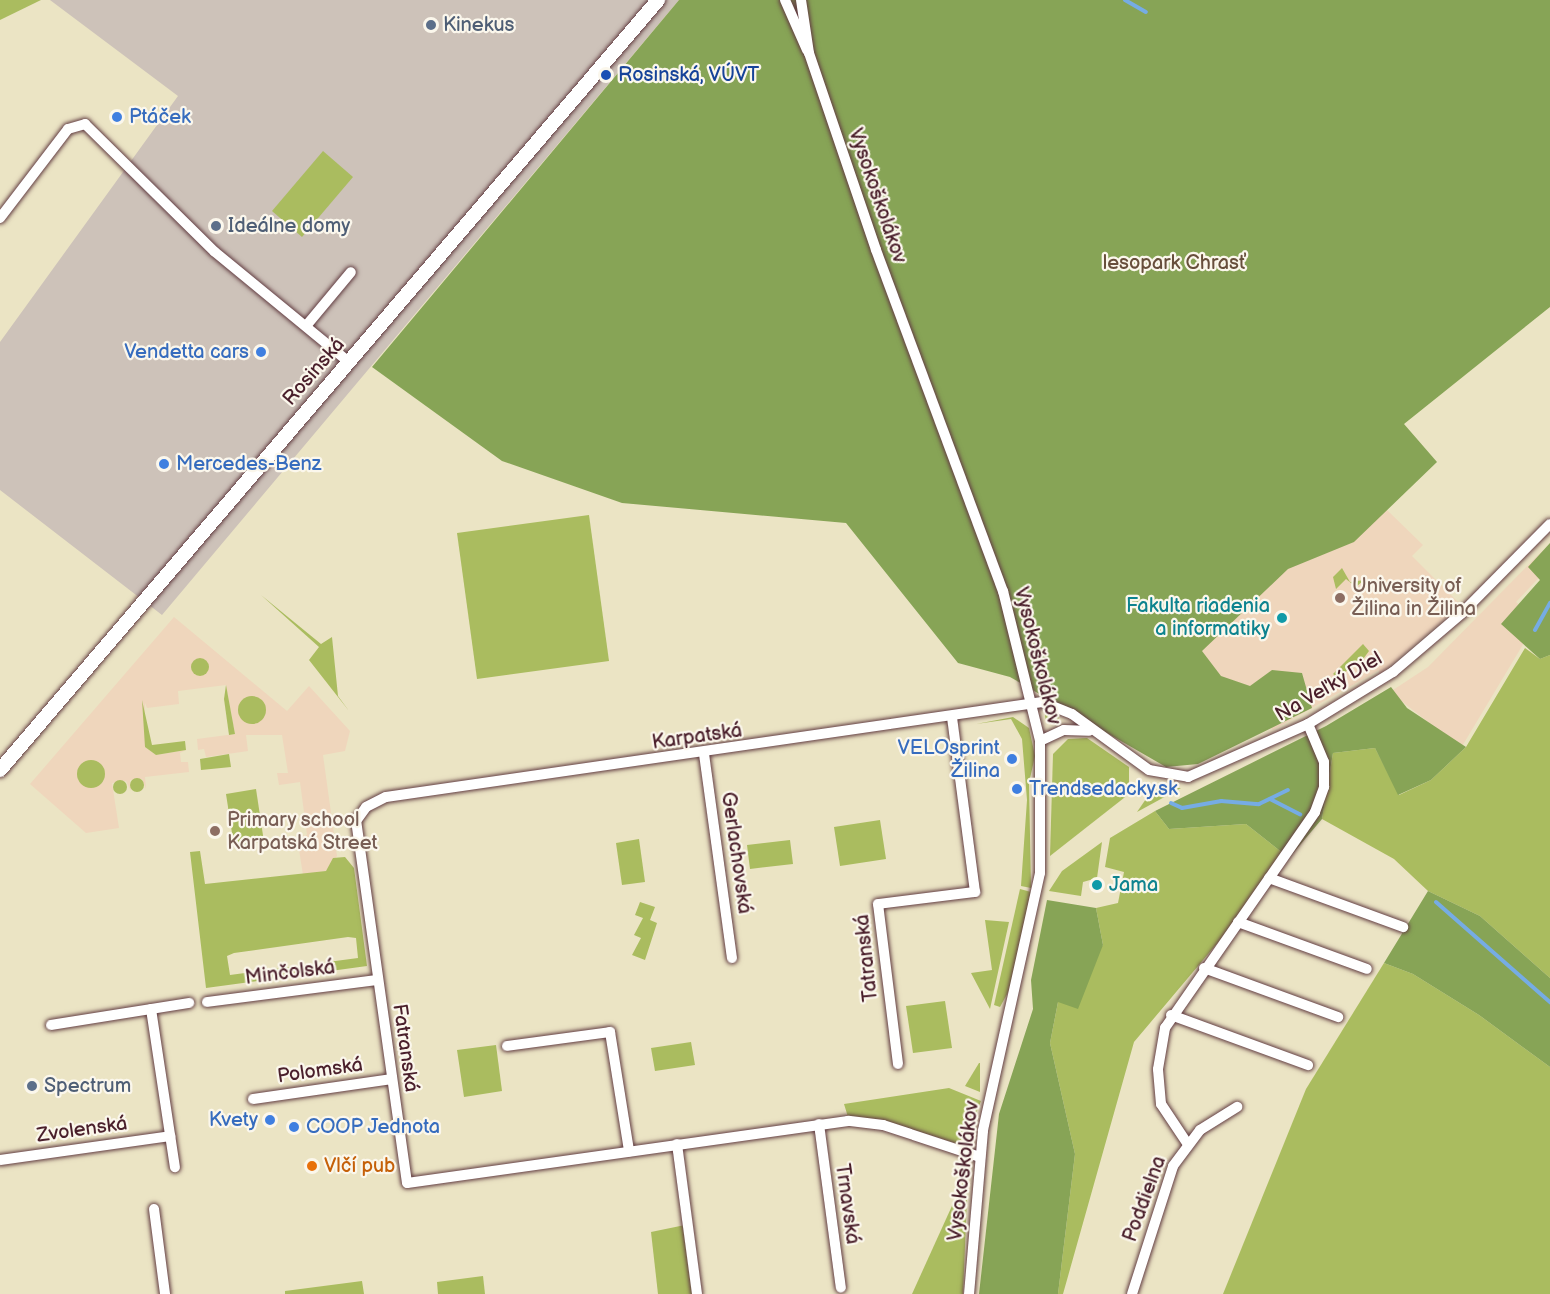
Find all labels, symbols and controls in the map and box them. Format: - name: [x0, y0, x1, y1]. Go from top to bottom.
- place label: Kinekus: [443, 13, 514, 37]
- marker: Kinekus: [424, 18, 438, 32]
- place label: Rosinská, VÚVT: [618, 63, 760, 87]
- marker: Rosinská, VÚVT: [599, 68, 613, 82]
- place label: Ptáček: [129, 105, 191, 129]
- marker: Ptáček: [110, 110, 124, 124]
- street label: Vysokoškolákov: [843, 125, 911, 267]
- place label: Ideálne domy: [228, 214, 350, 238]
- marker: Ideálne domy: [209, 219, 223, 233]
- park label: lesopark Chrasť: [1103, 251, 1245, 275]
- street label: Rosinská: [278, 333, 350, 411]
- place label: Vendetta cars: [124, 340, 249, 364]
- marker: Vendetta cars: [254, 345, 268, 359]
- place label: Mercedes-Benz: [176, 452, 321, 476]
- marker: Mercedes-Benz: [157, 457, 171, 471]
- place label: University of Žilina in Žilina: [1352, 574, 1476, 621]
- street label: Vysokoškolákov: [1008, 585, 1066, 727]
- marker: University of Žilina in Žilina: [1333, 591, 1347, 605]
- place label: Fakulta riadenia a informatiky: [1126, 594, 1270, 641]
- marker: Fakulta riadenia a informatiky: [1275, 611, 1289, 625]
- street label: Na Veľký Diel: [1271, 646, 1387, 728]
- street label: Karpatská: [650, 719, 744, 755]
- place label: VELOsprint Žilina: [897, 736, 1000, 783]
- marker: VELOsprint Žilina: [1005, 752, 1019, 766]
- place label: Trendsedacky.sk: [1029, 777, 1178, 801]
- marker: Trendsedacky.sk: [1010, 782, 1024, 796]
- street label: Gerlachovská: [716, 790, 756, 916]
- place label: Primary school Karpatská Street: [227, 808, 378, 855]
- marker: Primary school Karpatská Street: [208, 824, 222, 838]
- place label: Jama: [1109, 873, 1158, 897]
- marker: Jama: [1090, 878, 1104, 892]
- street label: Tatranská: [850, 913, 884, 1003]
- street label: Minčolská: [244, 956, 336, 990]
- street label: Fatranská: [387, 1002, 423, 1094]
- street label: Polomská: [276, 1053, 364, 1089]
- place label: Spectrum: [44, 1074, 131, 1098]
- marker: Spectrum: [25, 1079, 39, 1093]
- street label: Vysokoškolákov: [943, 1100, 985, 1242]
- place label: Kvety: [209, 1108, 258, 1132]
- street label: Zvolenská: [35, 1112, 129, 1148]
- marker: Kvety: [263, 1113, 277, 1127]
- place label: COOP Jednota: [306, 1115, 441, 1139]
- marker: COOP Jednota: [287, 1120, 301, 1134]
- street label: Poddielna: [1118, 1153, 1172, 1245]
- place label: Vlčí pub: [324, 1154, 395, 1178]
- marker: Vlčí pub: [305, 1159, 319, 1173]
- street label: Trnavská: [829, 1162, 865, 1246]

